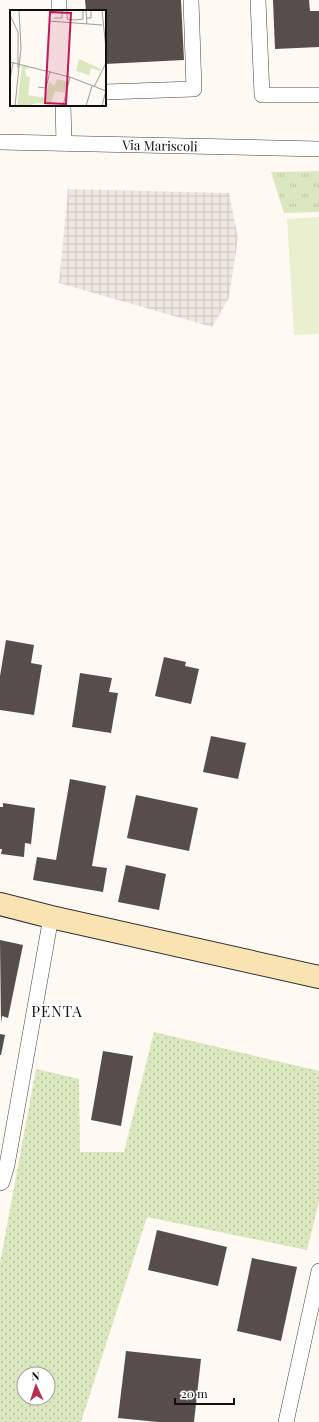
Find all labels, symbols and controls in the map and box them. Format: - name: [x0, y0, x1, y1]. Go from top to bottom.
- inset map: [10, 10, 106, 106]
- street label: Via Mariscoli: [121, 136, 198, 154]
- district label: PENTA: [31, 1001, 83, 1021]
- north arrow: [16, 1366, 56, 1406]
- text: N: [31, 1368, 40, 1383]
- scale bar: [175, 1380, 234, 1406]
- text: 20 m: [181, 1385, 208, 1401]

